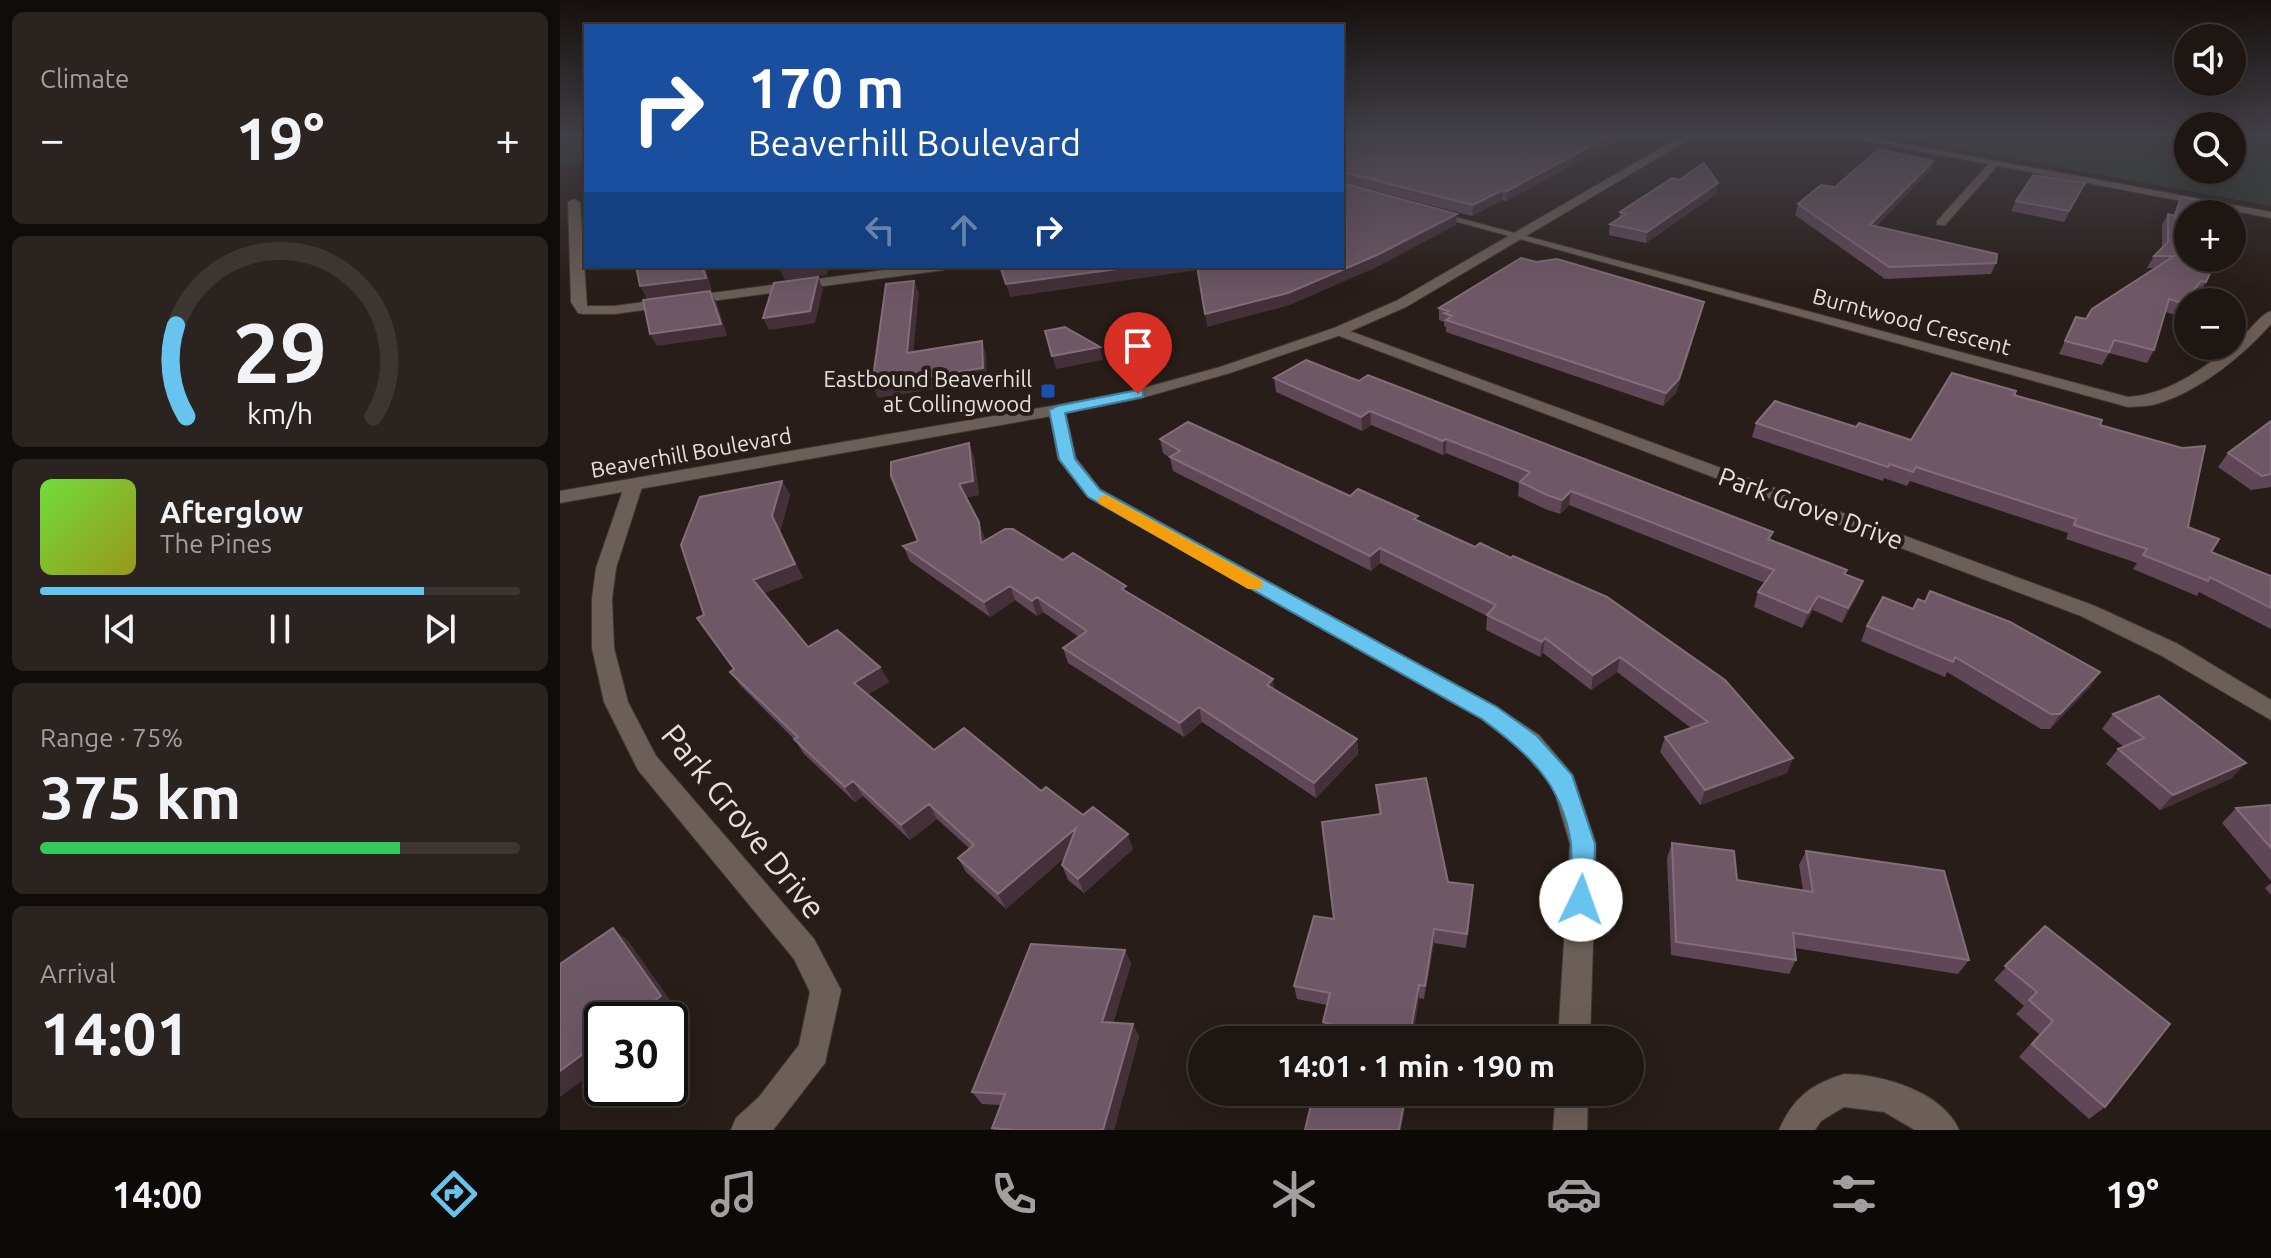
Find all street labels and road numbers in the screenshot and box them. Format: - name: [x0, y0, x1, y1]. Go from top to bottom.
- street label: Burntwood Crescent: [1810, 283, 2014, 360]
- street label: Beaverhill Boulevard: [589, 422, 793, 482]
- street label: Park Grove Drive: [1715, 461, 1907, 555]
- street label: Park Grove Drive: [655, 717, 833, 925]

